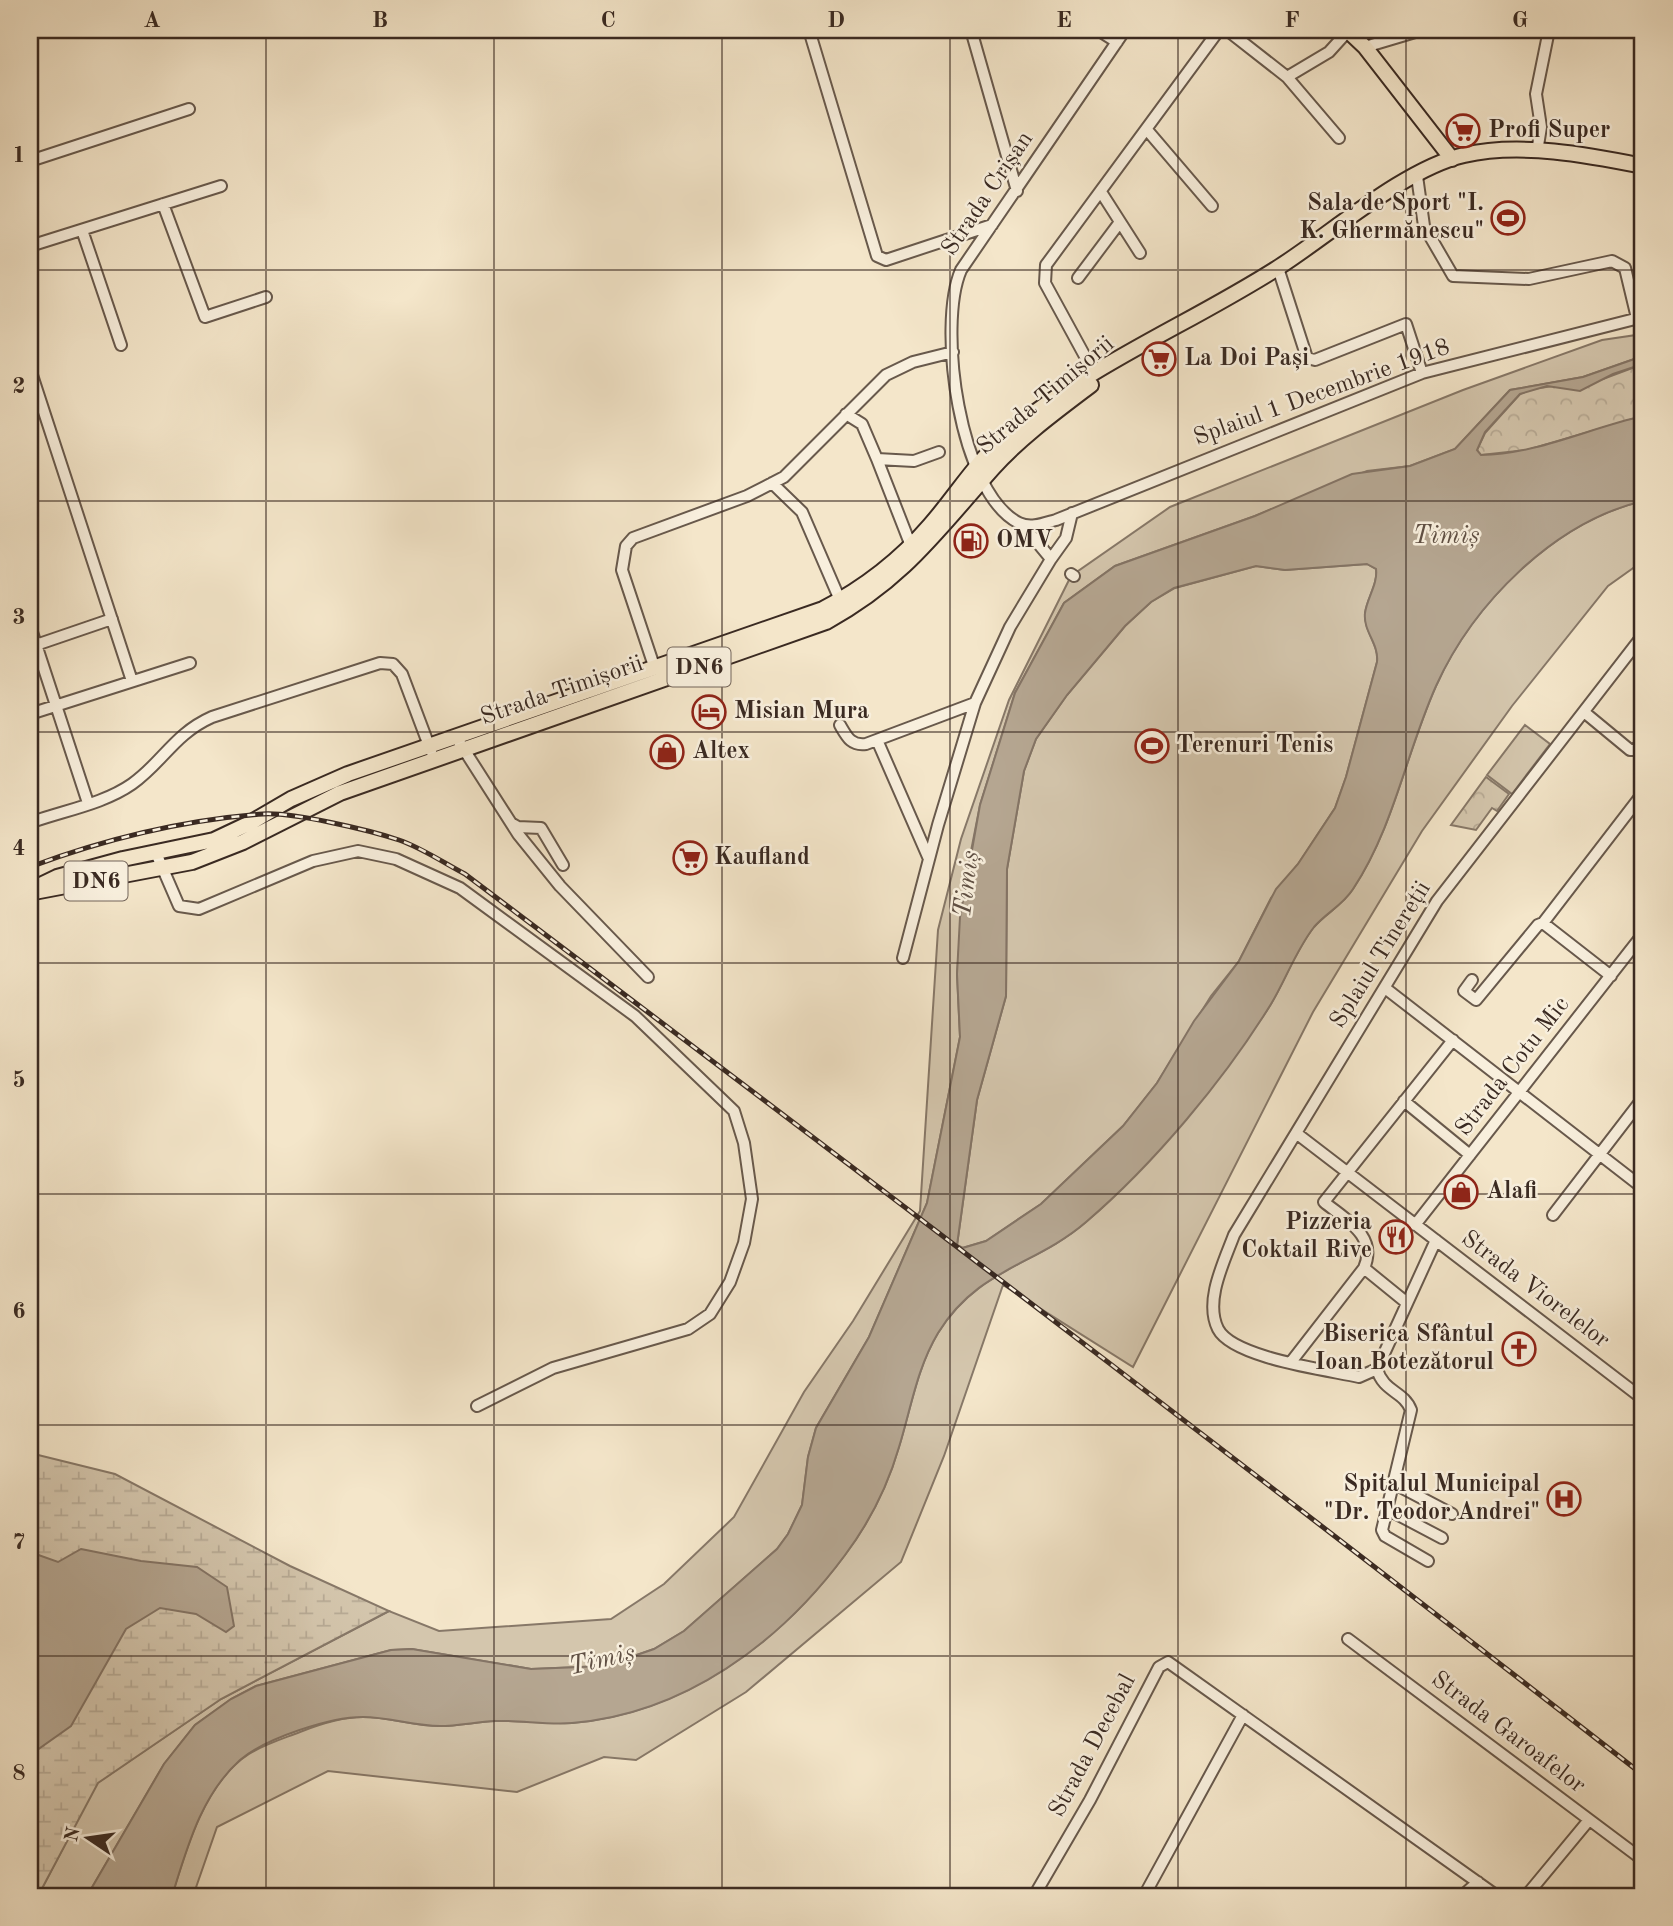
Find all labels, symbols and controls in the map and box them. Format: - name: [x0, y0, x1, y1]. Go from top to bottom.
- text: A: [143, 9, 161, 32]
- text: B: [372, 9, 388, 32]
- text: C: [600, 9, 616, 32]
- text: D: [827, 9, 845, 32]
- text: E: [1056, 9, 1072, 32]
- text: F: [1284, 9, 1300, 32]
- text: G: [1512, 9, 1528, 32]
- supermarket icon: Profi Super: [1444, 112, 1482, 150]
- place label: Profi Super: [1488, 119, 1610, 143]
- street label: Strada Crișan: [938, 128, 1038, 260]
- text: 1: [12, 144, 26, 167]
- place label: Sala de Sport "I. K. Ghermănescu": [1299, 192, 1484, 244]
- sports icon: Sala de Sport "I. K. Ghermănescu": [1489, 199, 1527, 237]
- street label: Strada Timișorii: [973, 332, 1119, 460]
- street label: Splaiul 1 Decembrie 1918: [1190, 335, 1454, 451]
- supermarket icon: La Doi Pași: [1140, 340, 1178, 378]
- place label: La Doi Pași: [1184, 347, 1309, 371]
- text: 2: [12, 375, 26, 398]
- fuel station icon: OMV: [952, 522, 990, 560]
- water label: Timiș: [1412, 523, 1480, 550]
- place label: OMV: [996, 529, 1053, 553]
- text: 3: [12, 606, 26, 629]
- road number: DN6: [668, 648, 730, 687]
- street label: Strada Timișorii: [478, 652, 646, 730]
- hotel icon: Misian Mura: [690, 693, 728, 731]
- place label: Misian Mura: [734, 700, 869, 724]
- sports icon: Terenuri Tenis: [1133, 727, 1171, 765]
- shop icon: Altex: [648, 733, 686, 771]
- place label: Terenuri Tenis: [1176, 734, 1333, 758]
- place label: Altex: [692, 740, 750, 764]
- text: 4: [12, 837, 26, 860]
- supermarket icon: Kaufland: [671, 839, 709, 877]
- place label: Kaufland: [714, 846, 810, 870]
- water label: Timiș: [950, 849, 985, 919]
- road number: DN6: [64, 862, 128, 900]
- street label: Splaiul Tinereții: [1326, 877, 1436, 1033]
- street label: Strada Cotu Mic: [1452, 993, 1574, 1141]
- text: 5: [12, 1069, 26, 1092]
- shop icon: Alafi: [1442, 1173, 1480, 1211]
- place label: Alafi: [1486, 1180, 1537, 1204]
- place label: Pizzeria Coktail Rive: [1241, 1211, 1372, 1263]
- restaurant icon: Pizzeria Coktail Rive: [1377, 1218, 1415, 1256]
- street label: Strada Viorelelor: [1456, 1227, 1614, 1353]
- text: 6: [12, 1300, 26, 1323]
- place label: Biserica Sfântul Ioan Botezătorul: [1315, 1323, 1494, 1375]
- church icon: Biserica Sfântul Ioan Botezătorul: [1500, 1330, 1538, 1368]
- place label: Spitalul Municipal "Dr. Teodor Andrei": [1324, 1473, 1540, 1525]
- hospital icon: Spitalul Municipal "Dr. Teodor Andrei": [1545, 1480, 1583, 1518]
- text: 7: [12, 1531, 26, 1554]
- water label: Timiș: [566, 1640, 638, 1681]
- street label: Strada Garoafelor: [1427, 1667, 1590, 1799]
- street label: Strada Decebal: [1045, 1671, 1141, 1821]
- text: 8: [12, 1762, 26, 1785]
- north arrow: [52, 1804, 122, 1874]
- text: N: [63, 1825, 85, 1844]

